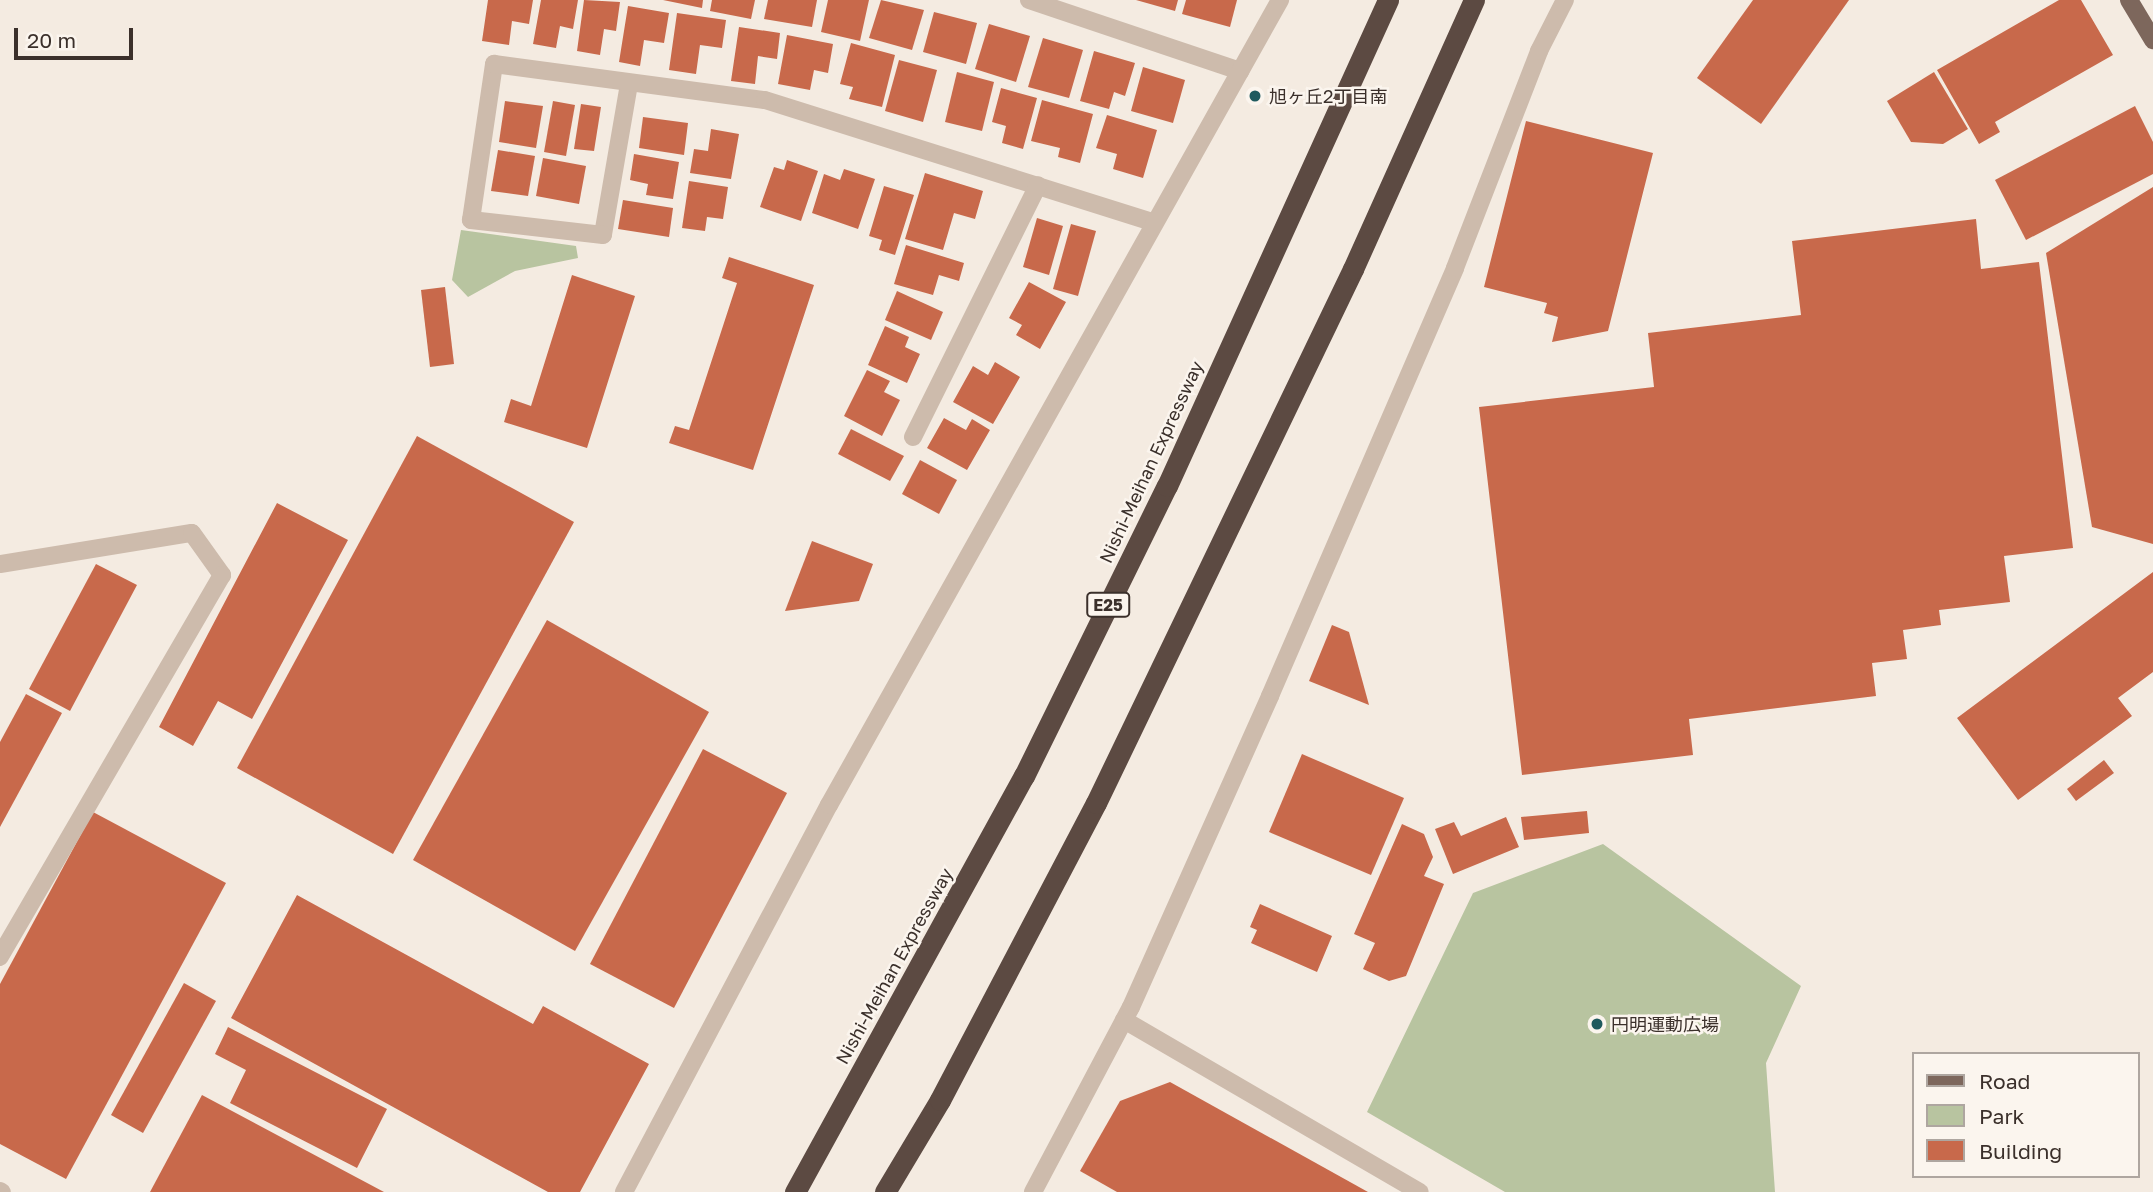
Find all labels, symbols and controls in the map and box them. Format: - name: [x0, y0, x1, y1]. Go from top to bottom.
- scale bar: [18, 14, 136, 58]
- text: 20 m: [27, 27, 76, 53]
- place label: 旭ヶ丘2丁目南: [1269, 85, 1387, 107]
- marker: 旭ヶ丘2丁目南: [1247, 88, 1263, 104]
- street label: Nishi-Meihan Expressway: [1095, 357, 1207, 567]
- road number: E25: [1085, 592, 1131, 618]
- street label: Nishi-Meihan Expressway: [831, 864, 957, 1068]
- place label: 円明運動広場: [1611, 1013, 1719, 1035]
- marker: 円明運動広場: [1589, 1016, 1605, 1032]
- legend: [1912, 1052, 2139, 1178]
- text: Road: [1979, 1068, 2030, 1094]
- text: Park: [1979, 1103, 2024, 1129]
- text: Building: [1979, 1138, 2062, 1164]

